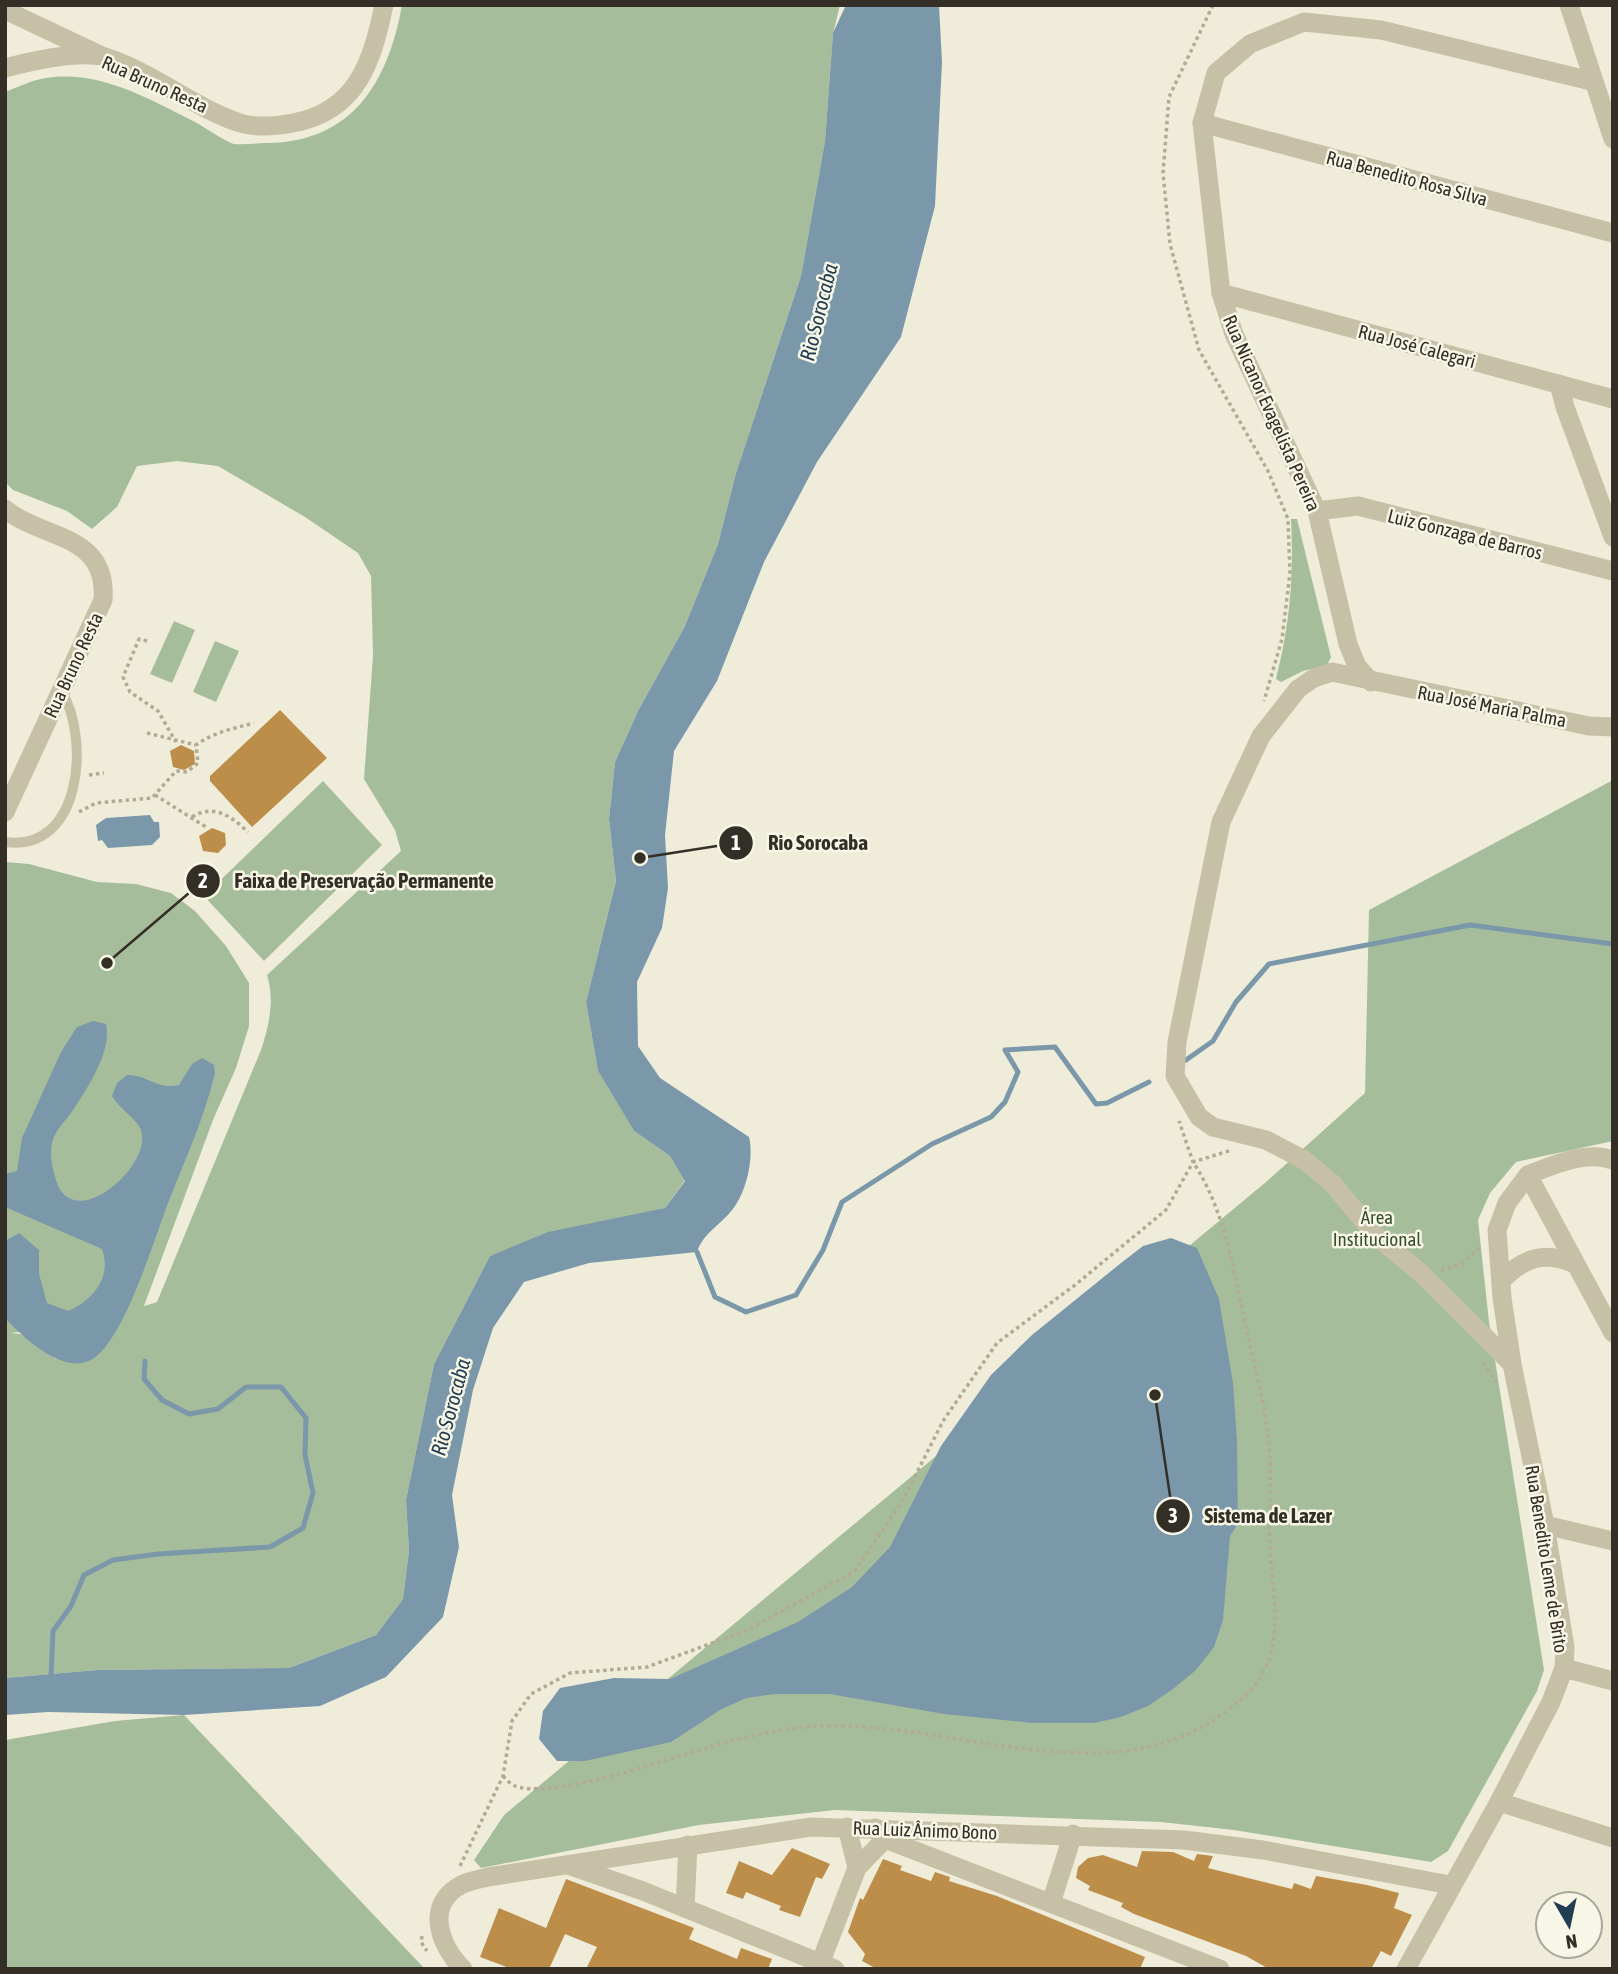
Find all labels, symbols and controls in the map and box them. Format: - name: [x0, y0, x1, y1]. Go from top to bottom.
- street label: Rua Bruno Resta: [99, 51, 211, 117]
- street label: Rua Benedito Rosa Silva: [1324, 146, 1490, 210]
- water label: Rio Sorocaba: [794, 261, 842, 363]
- street label: Rua Nicanor Evagelista Pereira: [1219, 312, 1325, 514]
- street label: Rua José Calegari: [1356, 320, 1478, 372]
- street label: Luiz Gonzaga de Barros: [1385, 504, 1545, 564]
- street label: Rua Bruno Resta: [39, 609, 107, 721]
- street label: Rua José Maria Palma: [1416, 681, 1568, 731]
- callout: Rio Sorocaba: [719, 822, 882, 864]
- text: 1: [731, 830, 741, 854]
- text: Rio Sorocaba: [768, 830, 868, 854]
- callout: Faixa de Preservação Permanente: [185, 860, 508, 902]
- text: 2: [198, 868, 208, 892]
- text: Faixa de Preservação Permanente: [234, 868, 494, 892]
- park label: Área Institucional: [1333, 1206, 1421, 1250]
- water label: Rio Sorocaba: [426, 1356, 475, 1458]
- street label: Rua Benedito Leme de Brito: [1521, 1463, 1573, 1655]
- callout: Sistema de Lazer: [1155, 1495, 1346, 1537]
- text: 3: [1168, 1503, 1178, 1527]
- text: Sistema de Lazer: [1204, 1503, 1333, 1527]
- street label: Rua Luiz Ânimo Bono: [852, 1816, 998, 1844]
- north arrow: [1534, 1890, 1604, 1960]
- text: N: [1564, 1930, 1579, 1954]

